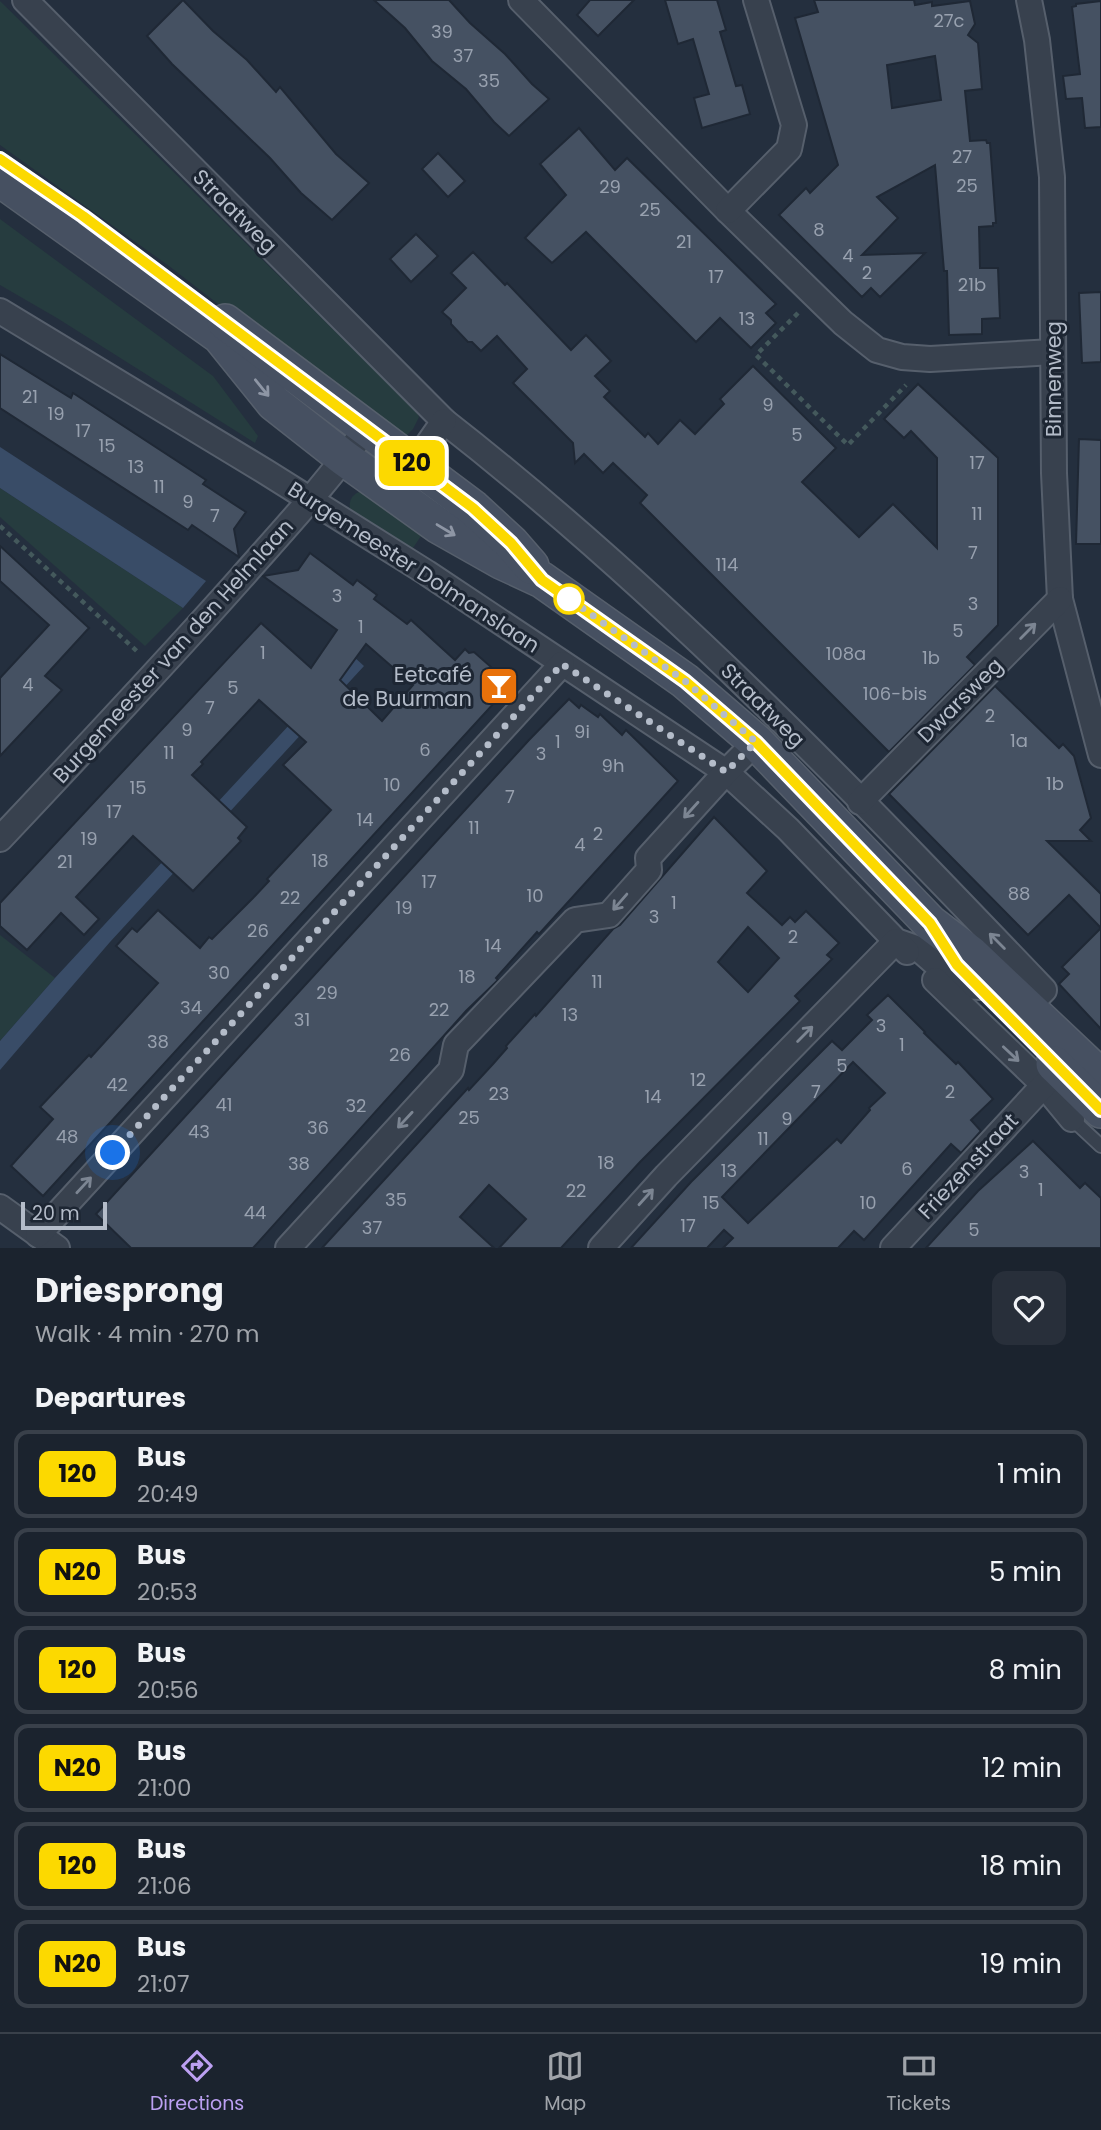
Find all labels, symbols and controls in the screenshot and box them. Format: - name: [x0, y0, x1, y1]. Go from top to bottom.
- house number: 27c: [933, 8, 965, 33]
- house number: 39: [431, 19, 453, 44]
- house number: 37: [453, 43, 473, 68]
- house number: 35: [478, 68, 500, 93]
- house number: 27: [952, 144, 972, 169]
- street label: Straatweg: [186, 162, 284, 260]
- house number: 25: [956, 173, 978, 198]
- house number: 29: [599, 174, 621, 199]
- house number: 25: [639, 197, 661, 222]
- house number: 8: [813, 217, 825, 242]
- house number: 21: [676, 229, 692, 254]
- house number: 4: [842, 243, 854, 268]
- house number: 2: [862, 260, 872, 285]
- house number: 17: [708, 264, 724, 289]
- house number: 21b: [958, 272, 986, 297]
- house number: 13: [739, 306, 755, 331]
- street label: Binnenweg: [1039, 321, 1068, 437]
- one-way arrow: [255, 379, 270, 397]
- house number: 21: [22, 384, 38, 409]
- house number: 9: [762, 392, 774, 417]
- house number: 19: [47, 401, 65, 426]
- house number: 17: [75, 418, 91, 443]
- house number: 5: [791, 422, 803, 447]
- house number: 15: [98, 433, 116, 458]
- line badge: 120: [372, 440, 452, 486]
- text: 120: [393, 446, 431, 479]
- house number: 17: [969, 450, 985, 475]
- house number: 13: [128, 454, 144, 479]
- house number: 11: [153, 474, 165, 499]
- street label: Burgemeester Dolmanslaan: [282, 475, 546, 659]
- house number: 9: [182, 489, 194, 514]
- house number: 11: [971, 501, 983, 526]
- house number: 7: [210, 503, 220, 528]
- street label: Burgemeester van den Helmlaan: [46, 512, 300, 790]
- one-way arrow: [435, 523, 455, 537]
- house number: 7: [968, 540, 978, 565]
- house number: 114: [716, 552, 738, 577]
- house number: 3: [332, 583, 342, 608]
- unlabelled marker: [554, 584, 584, 614]
- house number: 3: [968, 591, 978, 616]
- house number: 1: [358, 614, 364, 639]
- house number: 5: [952, 618, 964, 643]
- one-way arrow: [1020, 623, 1037, 640]
- house number: 1: [260, 640, 266, 665]
- house number: 108a: [826, 641, 866, 666]
- house number: 1b: [922, 645, 940, 670]
- street label: Dwarsweg: [911, 651, 1009, 749]
- street label: Straatweg: [714, 656, 812, 754]
- place label: Eetcafé de Buurman: [342, 660, 472, 713]
- bar icon: Eetcafé de Buurman: [478, 665, 520, 707]
- house number: 4: [22, 672, 34, 697]
- house number: 5: [227, 675, 239, 700]
- house number: 106-bis: [863, 681, 927, 706]
- house number: 7: [205, 695, 215, 720]
- house number: 2: [985, 703, 995, 728]
- house number: 9: [181, 717, 193, 742]
- house number: 9i: [574, 719, 590, 744]
- house number: 1a: [1010, 728, 1028, 753]
- house number: 1: [555, 729, 561, 754]
- house number: 6: [419, 737, 431, 762]
- house number: 11: [163, 740, 175, 765]
- house number: 3: [536, 741, 546, 766]
- house number: 9h: [602, 753, 624, 778]
- house number: 1b: [1046, 771, 1064, 796]
- house number: 10: [383, 772, 401, 797]
- house number: 15: [129, 775, 147, 800]
- house number: 7: [505, 784, 515, 809]
- house number: 17: [106, 799, 122, 824]
- one-way arrow: [684, 801, 700, 819]
- house number: 14: [356, 807, 374, 832]
- house number: 11: [468, 815, 480, 840]
- house number: 2: [593, 821, 603, 846]
- house number: 19: [80, 826, 98, 851]
- house number: 4: [574, 832, 586, 857]
- house number: 18: [311, 848, 329, 873]
- house number: 21: [57, 849, 73, 874]
- house number: 17: [421, 869, 437, 894]
- house number: 88: [1008, 881, 1030, 906]
- house number: 10: [526, 883, 544, 908]
- house number: 22: [280, 885, 300, 910]
- house number: 1: [671, 890, 677, 915]
- one-way arrow: [612, 893, 628, 911]
- house number: 19: [395, 895, 413, 920]
- house number: 3: [649, 904, 659, 929]
- house number: 26: [247, 918, 269, 943]
- house number: 2: [788, 924, 798, 949]
- house number: 14: [484, 933, 502, 958]
- one-way arrow: [988, 933, 1005, 950]
- house number: 30: [208, 960, 230, 985]
- house number: 18: [458, 964, 476, 989]
- house number: 11: [591, 969, 603, 994]
- house number: 29: [316, 980, 338, 1005]
- house number: 34: [180, 995, 202, 1020]
- house number: 22: [429, 997, 449, 1022]
- house number: 13: [562, 1002, 578, 1027]
- house number: 31: [294, 1007, 310, 1032]
- house number: 3: [876, 1013, 886, 1038]
- one-way arrow: [796, 1026, 813, 1043]
- house number: 38: [147, 1029, 169, 1054]
- house number: 1: [899, 1032, 905, 1057]
- house number: 26: [389, 1042, 411, 1067]
- one-way arrow: [1002, 1046, 1020, 1062]
- house number: 5: [836, 1053, 848, 1078]
- house number: 12: [690, 1067, 706, 1092]
- house number: 42: [106, 1072, 128, 1097]
- house number: 7: [811, 1079, 821, 1104]
- house number: 2: [945, 1079, 955, 1104]
- house number: 23: [489, 1081, 509, 1106]
- house number: 14: [644, 1084, 662, 1109]
- house number: 41: [215, 1092, 233, 1117]
- house number: 32: [346, 1093, 366, 1118]
- house number: 25: [458, 1105, 480, 1130]
- house number: 9: [781, 1106, 793, 1131]
- street label: Friezenstraat: [911, 1107, 1025, 1225]
- one-way arrow: [397, 1111, 413, 1129]
- house number: 36: [307, 1115, 329, 1140]
- house number: 43: [188, 1119, 210, 1144]
- house number: 48: [56, 1124, 78, 1149]
- house number: 11: [757, 1126, 769, 1151]
- your location: [95, 1135, 130, 1170]
- house number: 18: [597, 1150, 615, 1175]
- house number: 38: [288, 1151, 310, 1176]
- house number: 6: [901, 1156, 913, 1181]
- house number: 13: [721, 1158, 737, 1183]
- house number: 3: [1019, 1159, 1029, 1184]
- one-way arrow: [76, 1176, 92, 1194]
- house number: 1: [1038, 1177, 1044, 1202]
- house number: 22: [566, 1178, 586, 1203]
- house number: 35: [385, 1187, 407, 1212]
- one-way arrow: [638, 1189, 655, 1206]
- house number: 15: [702, 1190, 720, 1215]
- house number: 10: [859, 1190, 877, 1215]
- scale bar: [21, 1199, 107, 1231]
- text: 20 m: [32, 1200, 80, 1227]
- house number: 44: [244, 1200, 266, 1225]
- house number: 17: [680, 1213, 696, 1238]
- house number: 37: [362, 1215, 382, 1240]
- house number: 5: [968, 1217, 980, 1242]
- text: Driesprong: [35, 1267, 224, 1314]
- button: heart: [992, 1271, 1066, 1345]
- text: Walk · 4 min · 270 m: [35, 1318, 260, 1350]
- text: Departures: [35, 1380, 186, 1416]
- text: Bus: [137, 1439, 186, 1475]
- text: 1 min: [997, 1456, 1062, 1492]
- text: 120: [58, 1457, 97, 1490]
- text: 20:49: [137, 1478, 199, 1510]
- text: Bus: [137, 1537, 186, 1573]
- text: 5 min: [989, 1554, 1062, 1590]
- text: N20: [54, 1555, 101, 1588]
- text: 20:53: [137, 1576, 198, 1608]
- text: Bus: [137, 1635, 186, 1671]
- text: 8 min: [989, 1652, 1062, 1688]
- text: 120: [58, 1653, 97, 1686]
- text: 20:56: [137, 1674, 199, 1706]
- text: Bus: [137, 1733, 186, 1769]
- text: 12 min: [982, 1750, 1062, 1786]
- text: N20: [54, 1751, 101, 1784]
- text: 21:00: [137, 1772, 191, 1804]
- text: Bus: [137, 1831, 186, 1867]
- text: 18 min: [981, 1848, 1062, 1884]
- text: 120: [58, 1849, 97, 1882]
- text: 21:06: [137, 1870, 192, 1902]
- text: Bus: [137, 1929, 186, 1965]
- text: 19 min: [981, 1946, 1062, 1982]
- text: N20: [54, 1947, 101, 1980]
- text: 21:07: [137, 1968, 190, 2000]
- tab: Directions: [150, 2047, 244, 2118]
- tab: Map: [544, 2047, 586, 2118]
- tab: Tickets: [886, 2047, 951, 2118]

